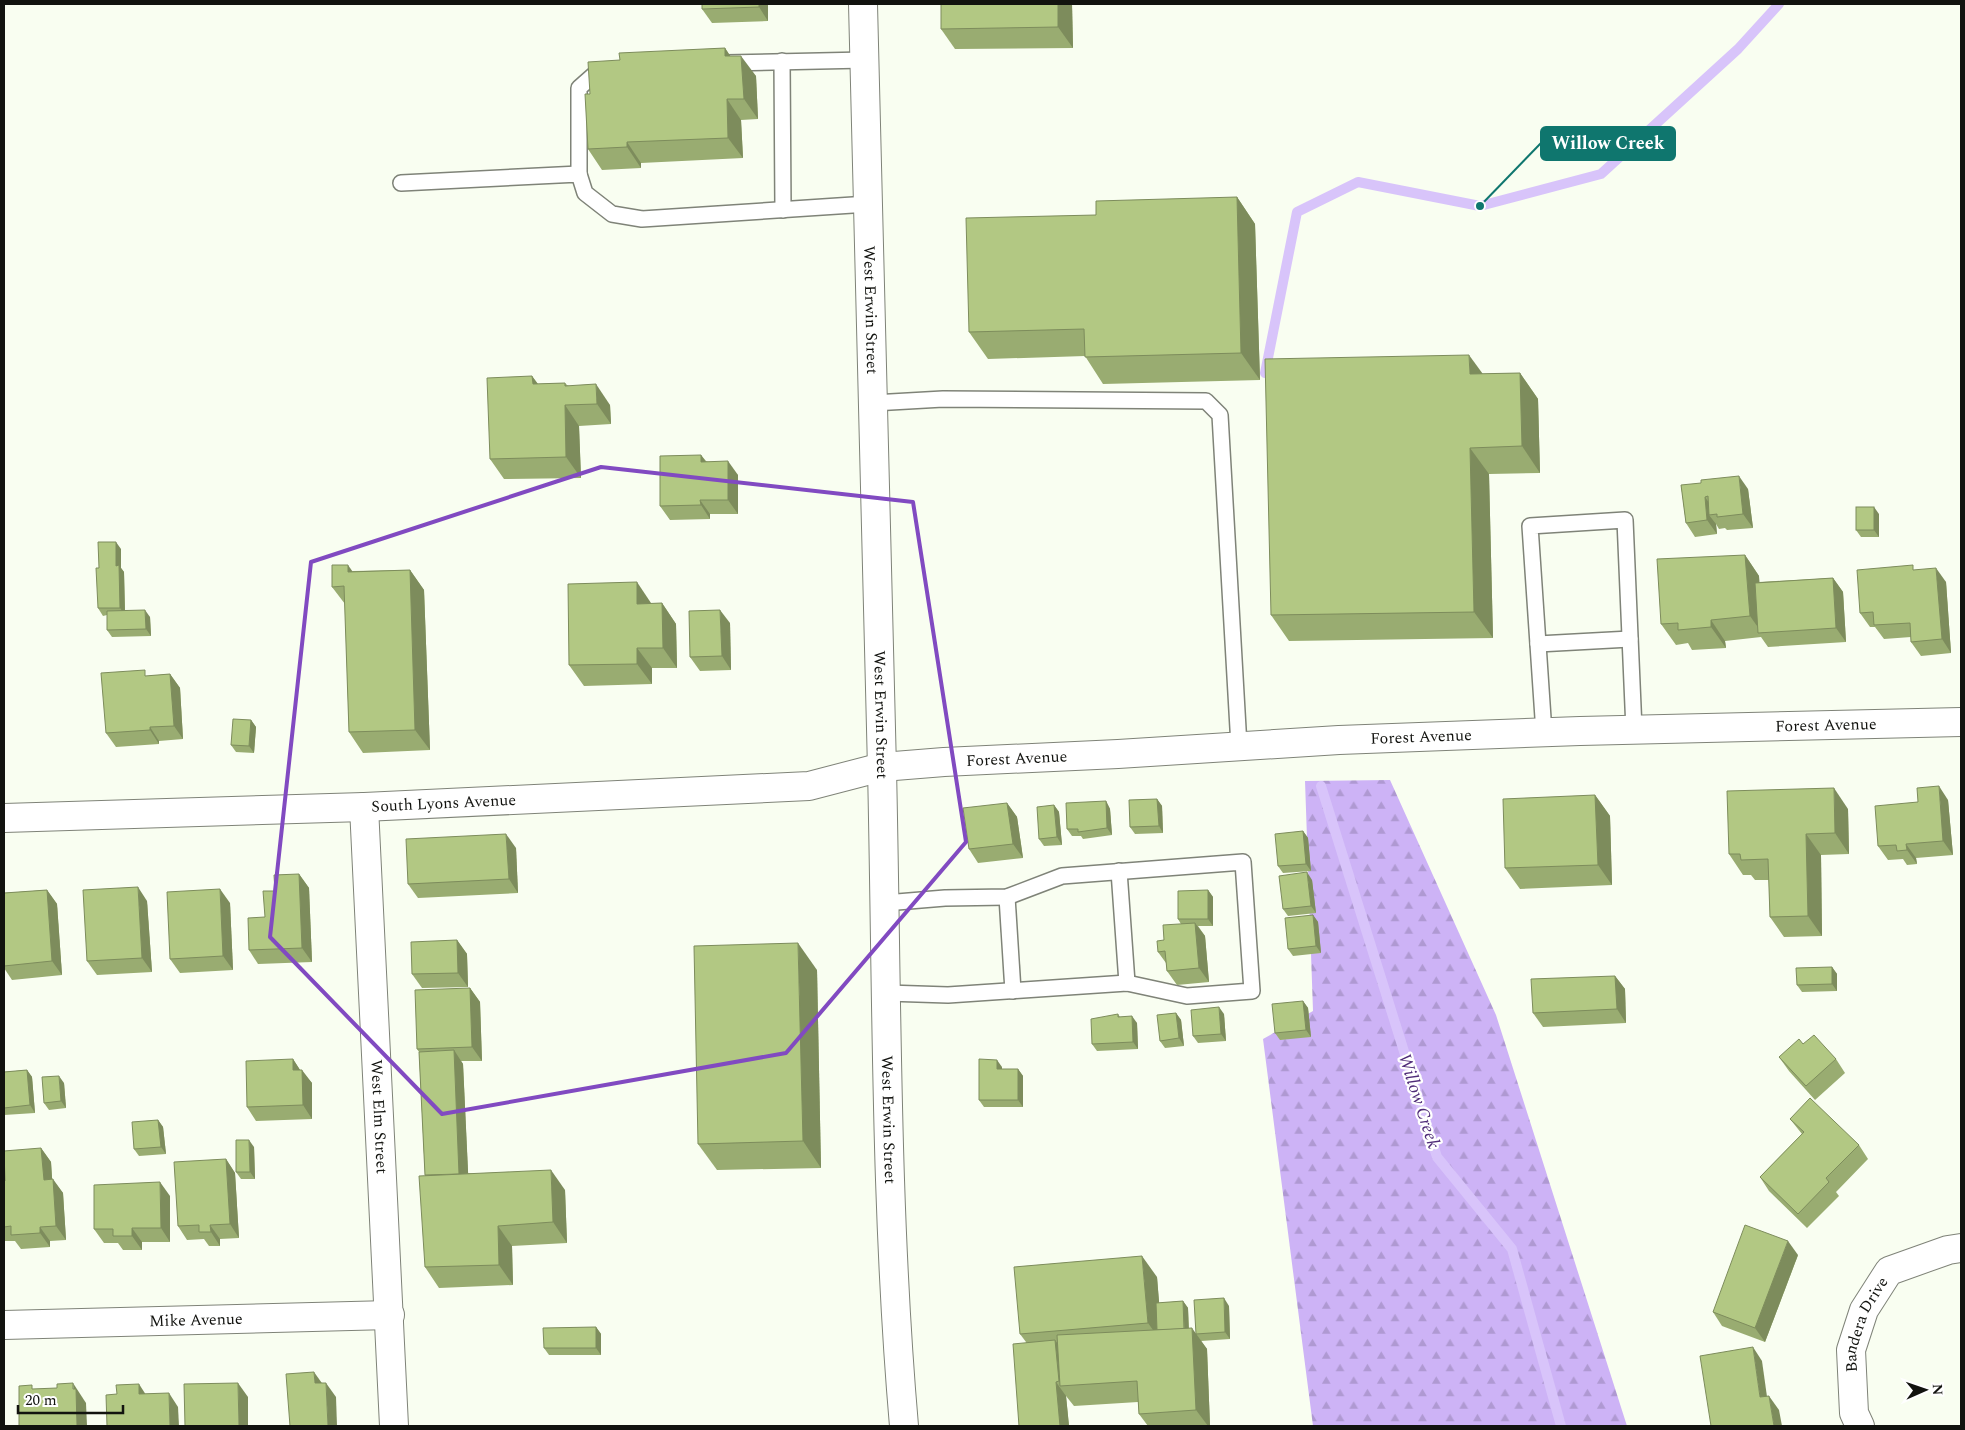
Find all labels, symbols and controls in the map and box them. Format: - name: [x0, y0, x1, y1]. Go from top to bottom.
- callout: Willow Creek: [1541, 127, 1675, 160]
- text: Willow Creek: [1551, 130, 1665, 157]
- street label: West Erwin Street: [857, 245, 884, 375]
- street label: West Erwin Street: [867, 650, 894, 780]
- street label: Forest Avenue: [1775, 712, 1877, 738]
- street label: Forest Avenue: [1370, 723, 1472, 751]
- street label: Forest Avenue: [965, 744, 1068, 773]
- street label: South Lyons Avenue: [371, 788, 517, 819]
- water label: Willow Creek: [1391, 1050, 1447, 1153]
- street label: West Erwin Street: [875, 1055, 902, 1185]
- street label: West Elm Street: [364, 1059, 394, 1175]
- street label: Bandera Drive: [1838, 1272, 1894, 1373]
- street label: Mike Avenue: [149, 1307, 243, 1333]
- north arrow: [1900, 1365, 1950, 1415]
- scale bar: [18, 1382, 122, 1414]
- text: N: [1927, 1383, 1948, 1396]
- text: 20 m: [25, 1389, 57, 1412]

